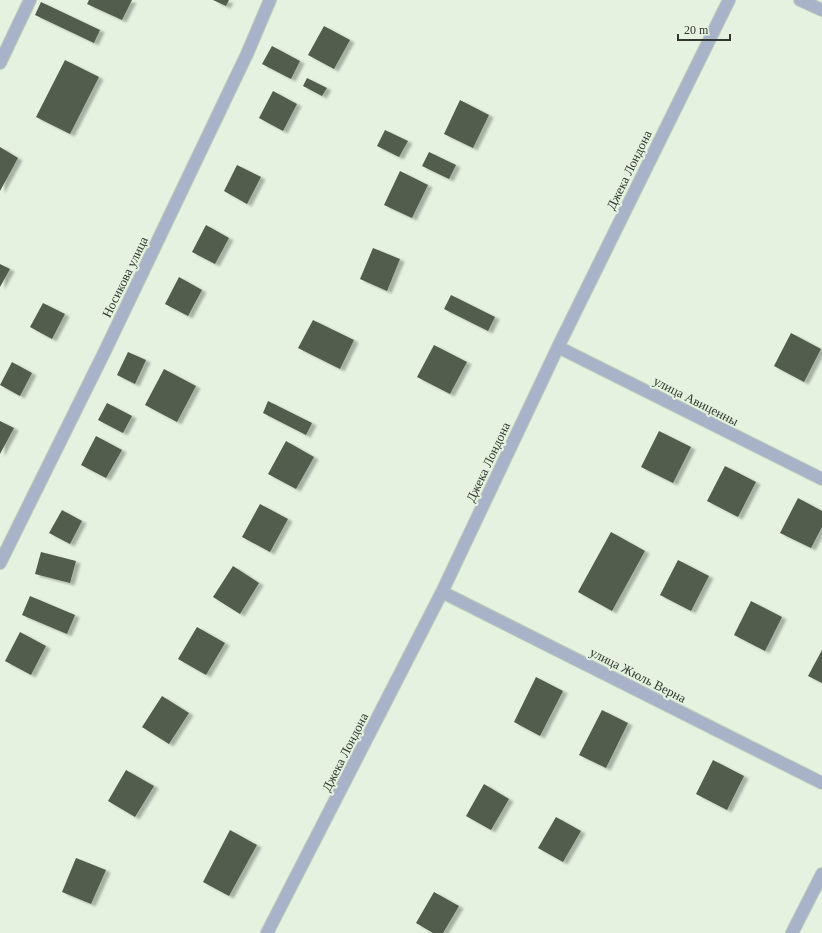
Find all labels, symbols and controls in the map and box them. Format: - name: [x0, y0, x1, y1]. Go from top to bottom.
- scale bar: [678, 16, 730, 42]
- text: 20 m: [684, 23, 709, 37]
- street label: Джека Лондона: [603, 128, 655, 212]
- street label: Носикова улица: [99, 234, 151, 320]
- street label: улица Авиценны: [651, 373, 741, 429]
- street label: Джека Лондона: [463, 419, 513, 504]
- street label: улица Жюль Верна: [587, 644, 689, 706]
- street label: Джека Лондона: [319, 710, 371, 794]

